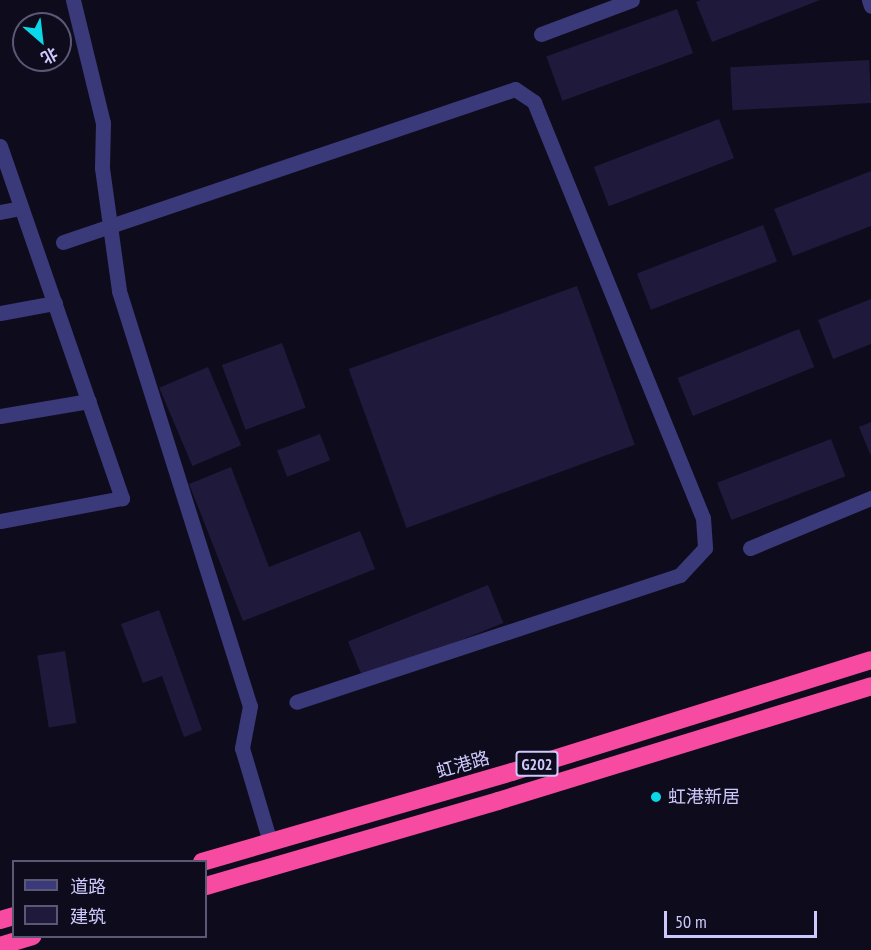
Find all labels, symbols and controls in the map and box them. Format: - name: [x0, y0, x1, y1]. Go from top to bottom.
- north arrow: [12, 12, 72, 72]
- text: 北: [38, 44, 61, 69]
- street label: 虹港路: [434, 747, 492, 783]
- road number: G202: [514, 751, 560, 777]
- place label: 虹港新居: [668, 786, 740, 808]
- marker: 虹港新居: [649, 790, 663, 804]
- legend: [12, 860, 207, 938]
- text: 道路: [70, 875, 106, 898]
- scale bar: [667, 899, 820, 937]
- text: 建筑: [70, 905, 106, 928]
- text: 50 m: [675, 910, 707, 933]

